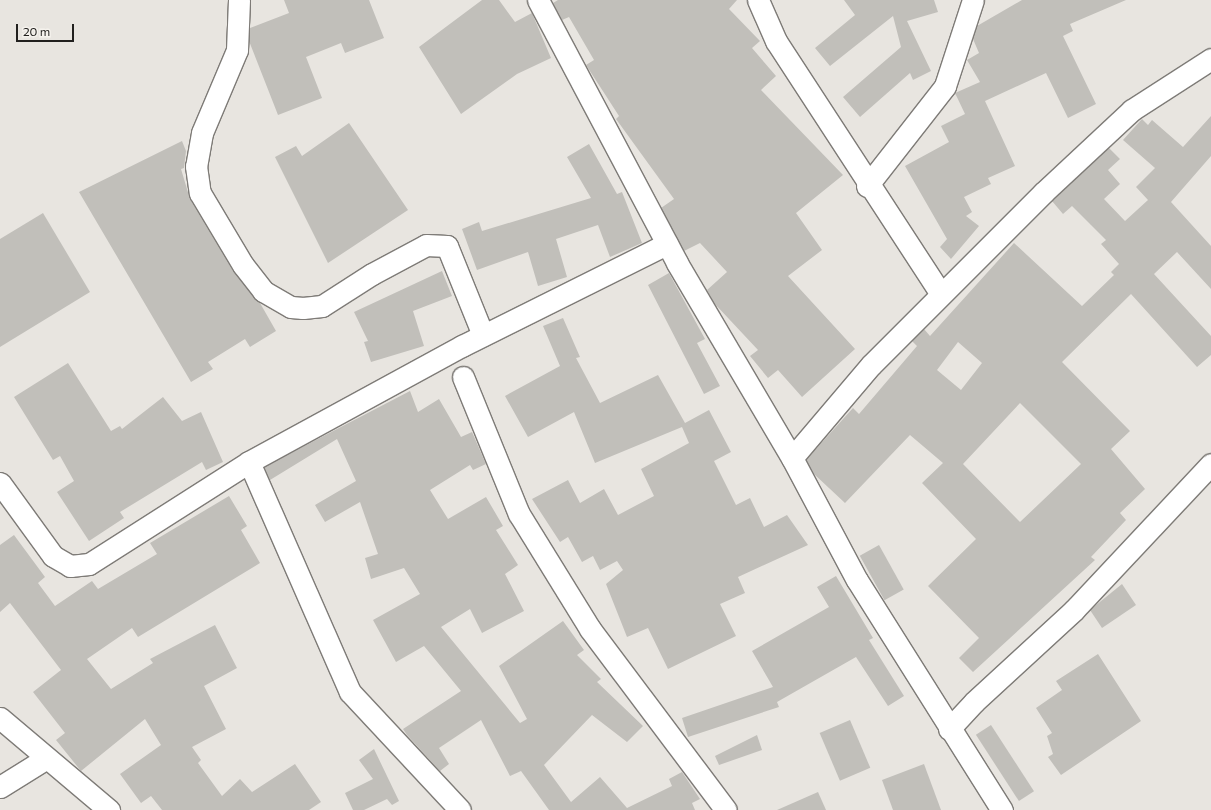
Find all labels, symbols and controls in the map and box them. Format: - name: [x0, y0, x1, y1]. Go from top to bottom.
- scale bar: [18, 16, 76, 42]
- text: 20 m: [23, 24, 50, 38]

